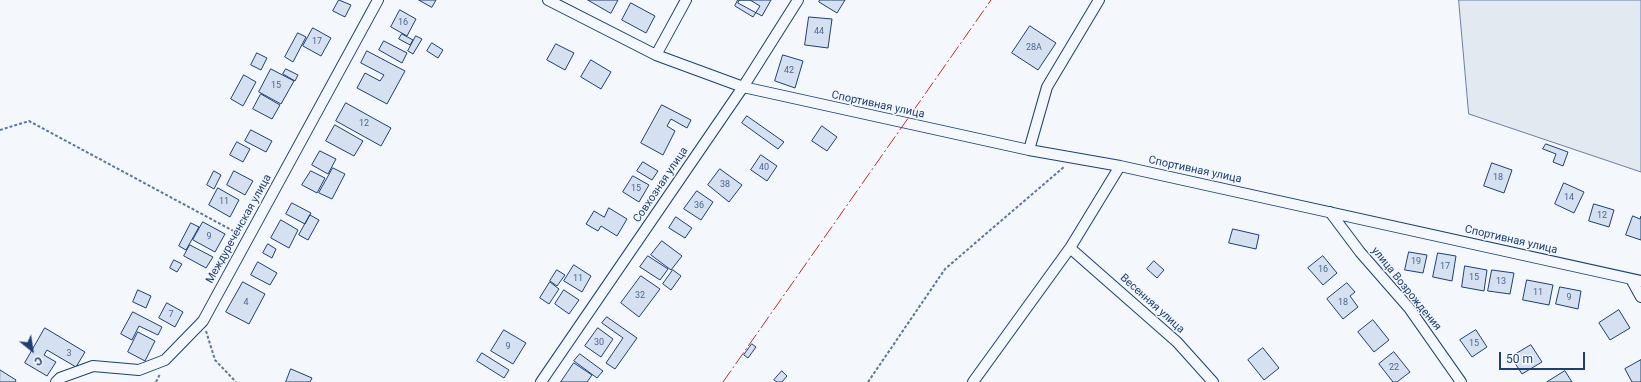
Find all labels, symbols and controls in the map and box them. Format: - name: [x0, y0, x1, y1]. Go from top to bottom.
- house number: 16: [398, 18, 408, 28]
- house number: 44: [814, 27, 824, 37]
- house number: 17: [312, 37, 322, 47]
- house number: 28А: [1026, 43, 1042, 53]
- house number: 42: [784, 66, 794, 76]
- house number: 15: [271, 81, 281, 91]
- street label: Спортивная улица: [830, 89, 926, 121]
- house number: 12: [359, 119, 369, 129]
- street label: Совхозная улица: [631, 145, 691, 225]
- street label: Спортивная улица: [1147, 154, 1243, 186]
- house number: 40: [759, 163, 769, 173]
- street label: Междуреченская улица: [204, 172, 274, 286]
- house number: 18: [1493, 173, 1503, 183]
- house number: 38: [720, 180, 730, 190]
- house number: 15: [631, 184, 641, 194]
- house number: 14: [1564, 193, 1574, 203]
- house number: 11: [219, 197, 229, 207]
- house number: 36: [694, 201, 704, 211]
- house number: 12: [1597, 211, 1607, 221]
- street label: Спортивная улица: [1463, 223, 1559, 257]
- house number: 9: [206, 232, 212, 242]
- street label: улица Возрождения: [1368, 245, 1444, 333]
- house number: 19: [1411, 257, 1421, 267]
- house number: 17: [1440, 262, 1450, 272]
- house number: 16: [1318, 265, 1328, 275]
- street label: Весенняя улица: [1117, 272, 1187, 336]
- house number: 15: [1469, 273, 1479, 283]
- house number: 11: [573, 274, 583, 284]
- house number: 13: [1496, 277, 1506, 287]
- house number: 11: [1533, 288, 1543, 298]
- house number: 32: [635, 291, 645, 301]
- house number: 9: [1566, 293, 1572, 303]
- house number: 4: [243, 298, 249, 308]
- house number: 18: [1338, 298, 1348, 308]
- house number: 7: [168, 310, 174, 320]
- north arrow: [12, 330, 52, 370]
- house number: 30: [594, 338, 604, 348]
- house number: 15: [1469, 339, 1479, 349]
- house number: 9: [505, 342, 511, 352]
- scale bar: [1501, 344, 1587, 370]
- house number: 3: [66, 349, 72, 359]
- text: 50 m: [1506, 352, 1533, 366]
- text: С: [32, 353, 45, 368]
- house number: 22: [1389, 363, 1399, 373]

